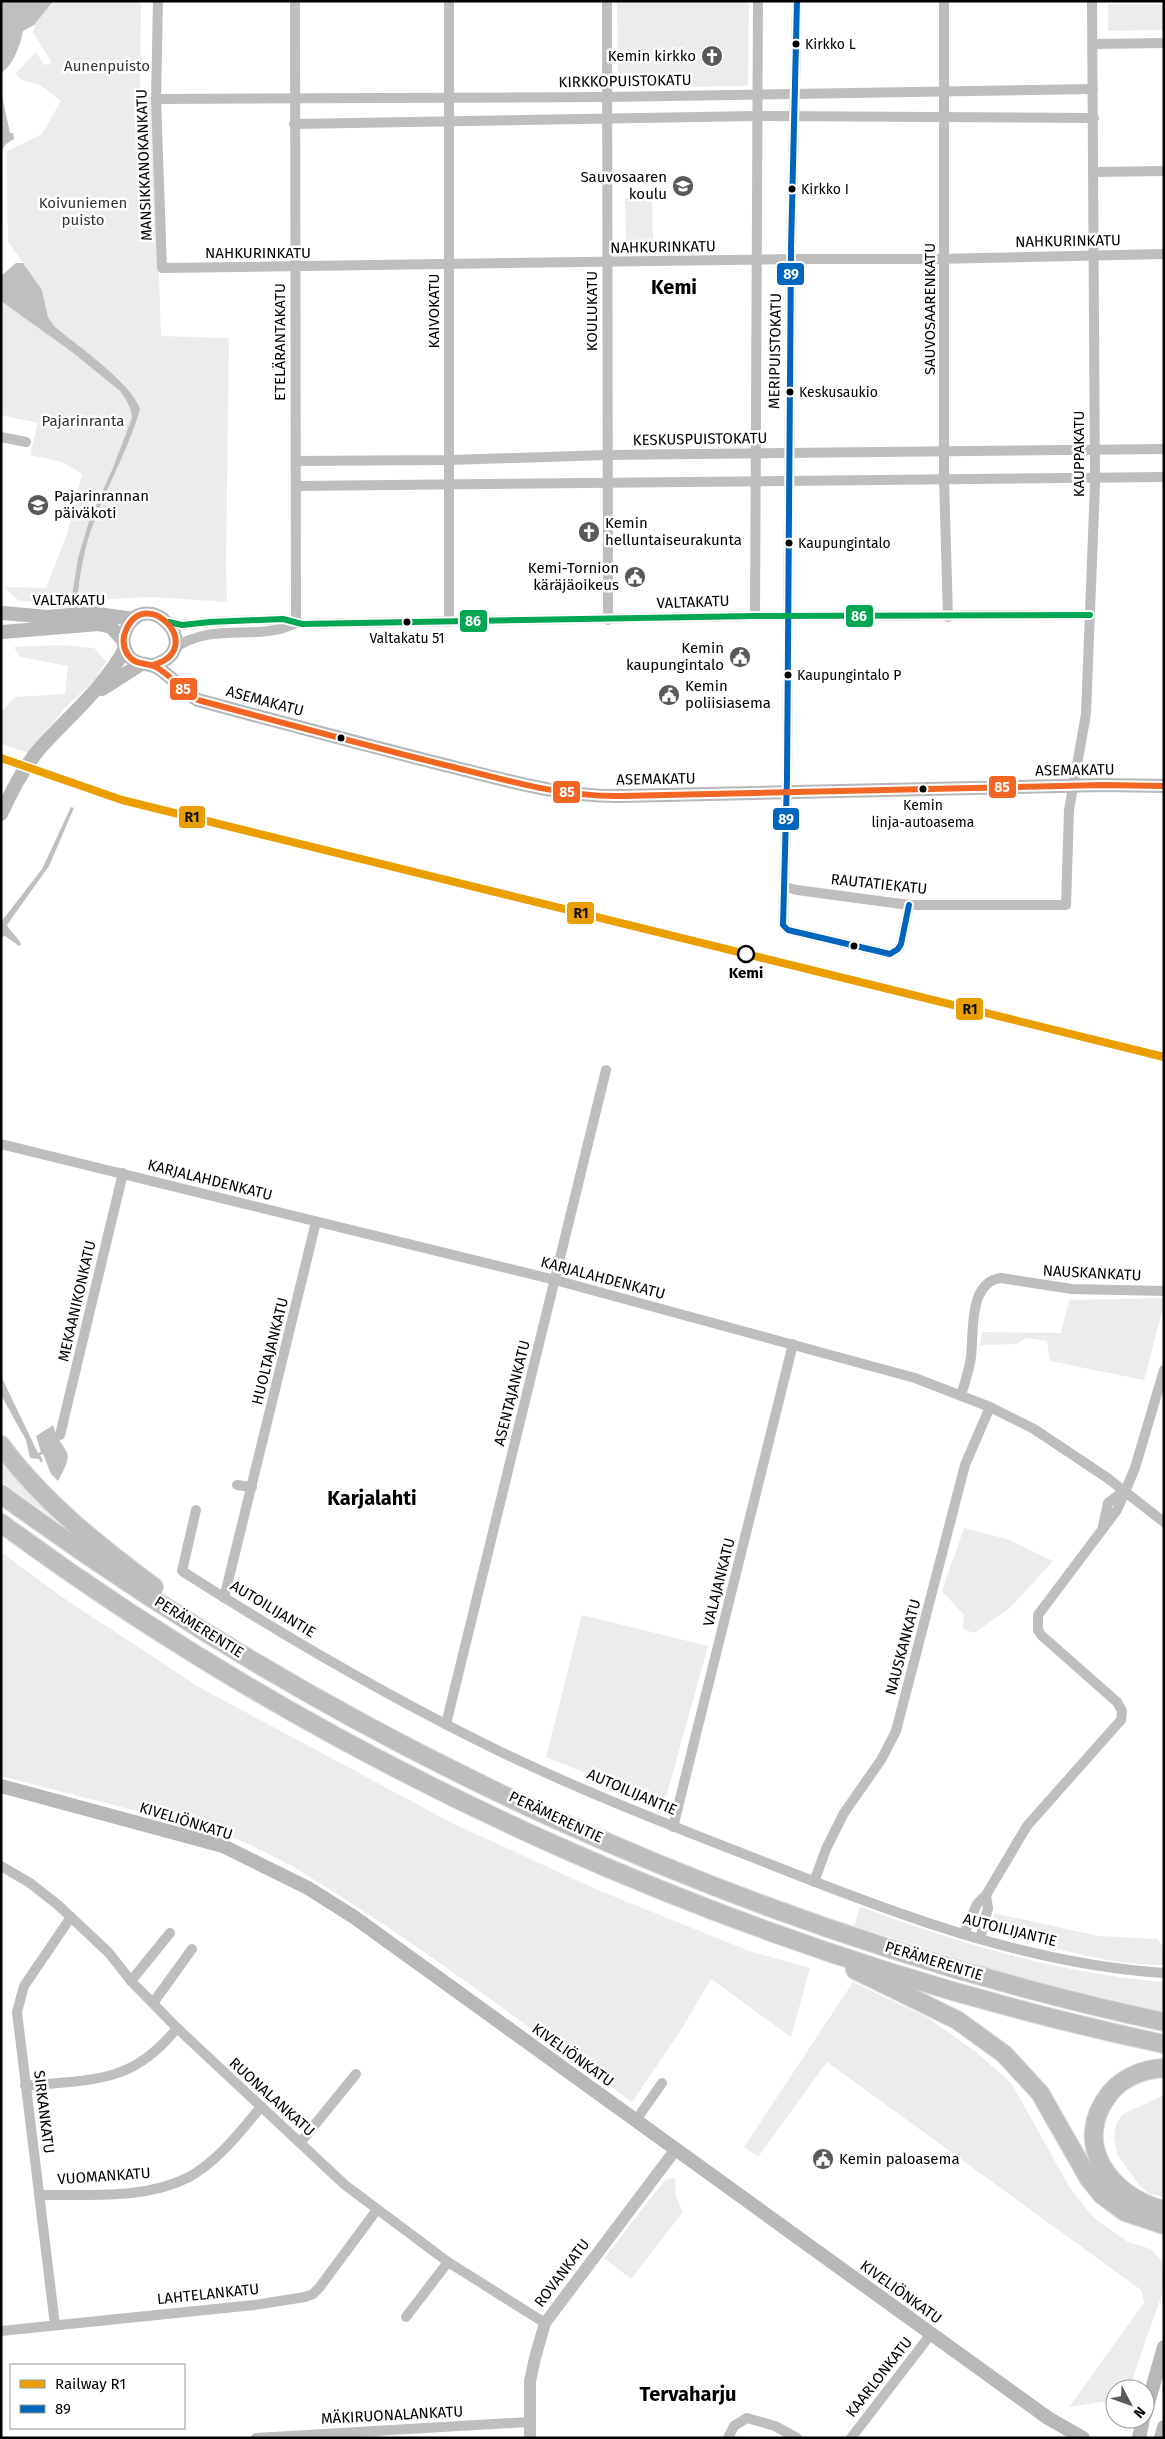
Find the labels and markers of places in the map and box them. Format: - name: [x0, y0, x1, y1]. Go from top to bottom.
- place label: Kirkko L: [805, 36, 856, 53]
- marker: Kirkko L: [791, 39, 801, 49]
- church icon: Kemin kirkko: [700, 44, 724, 68]
- place label: Kemin kirkko: [608, 47, 696, 65]
- place label: Sauvosaaren koulu: [580, 168, 667, 203]
- school or university icon: Sauvosaaren koulu: [671, 174, 695, 198]
- place label: Kirkko I: [801, 181, 849, 198]
- marker: Kirkko I: [787, 184, 797, 194]
- place label: Keskusaukio: [799, 384, 878, 401]
- marker: Keskusaukio: [785, 387, 795, 397]
- place label: Pajarinrannan päiväkoti: [54, 487, 149, 522]
- school or university icon: Pajarinrannan päiväkoti: [26, 493, 50, 517]
- place label: Kemin helluntaiseurakunta: [605, 514, 742, 549]
- church icon: Kemin helluntaiseurakunta: [577, 520, 601, 544]
- place label: Kaupungintalo: [798, 535, 891, 552]
- marker: Kaupungintalo: [784, 538, 794, 548]
- place label: Kemi-Tornion käräjäoikeus: [528, 559, 619, 594]
- public building icon: Kemi-Tornion käräjäoikeus: [623, 565, 647, 589]
- marker: Valtakatu 51: [402, 617, 412, 627]
- place label: Valtakatu 51: [369, 630, 445, 647]
- place label: Kemin kaupungintalo: [626, 639, 724, 674]
- public building icon: Kemin kaupungintalo: [728, 645, 752, 669]
- place label: Kaupungintalo P: [797, 667, 902, 684]
- marker: Kaupungintalo P: [783, 670, 793, 680]
- place label: Kemin poliisiasema: [685, 677, 771, 712]
- public building icon: Kemin poliisiasema: [657, 683, 681, 707]
- unlabelled marker: [336, 733, 346, 743]
- marker: Kemin linja-autoasema: [918, 784, 928, 794]
- place label: Kemin linja-autoasema: [872, 797, 974, 831]
- unlabelled marker: [849, 941, 859, 951]
- marker: Kemi: [737, 945, 755, 963]
- place label: Kemi: [729, 964, 763, 982]
- public building icon: Kemin paloasema: [811, 2147, 835, 2171]
- place label: Kemin paloasema: [839, 2150, 960, 2168]

